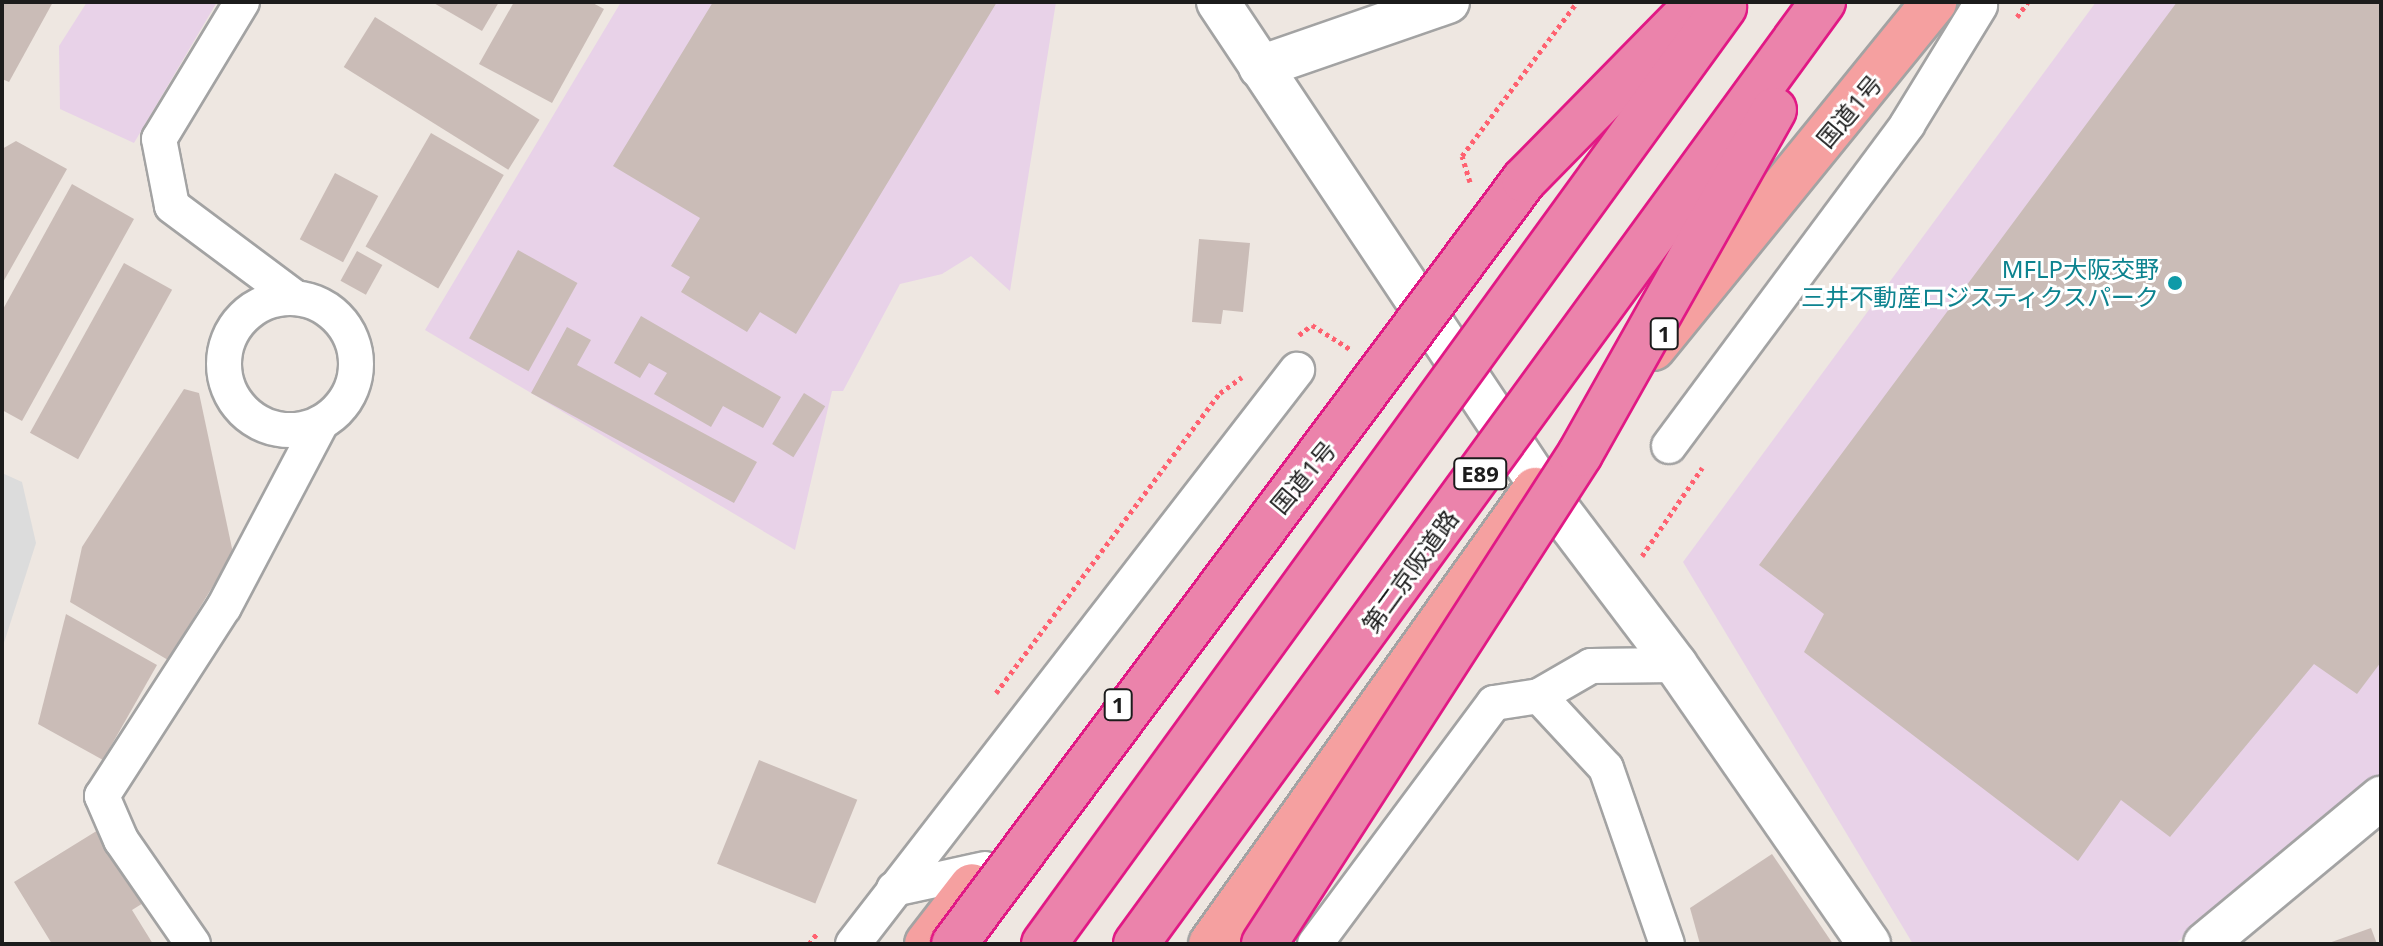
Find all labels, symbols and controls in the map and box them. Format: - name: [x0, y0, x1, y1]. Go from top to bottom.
- street label: 国道1号: [1810, 69, 1888, 153]
- place label: MFLP大阪交野 三井不動産ロジスティクスパーク: [1799, 255, 2159, 311]
- marker: MFLP大阪交野 三井不動産ロジスティクスパーク: [2166, 274, 2184, 292]
- road number: 1: [1648, 316, 1680, 352]
- street label: 国道1号: [1264, 435, 1342, 519]
- road number: E89: [1452, 456, 1508, 492]
- street label: 第二京阪道路: [1356, 504, 1464, 638]
- road number: 1: [1102, 687, 1134, 723]

